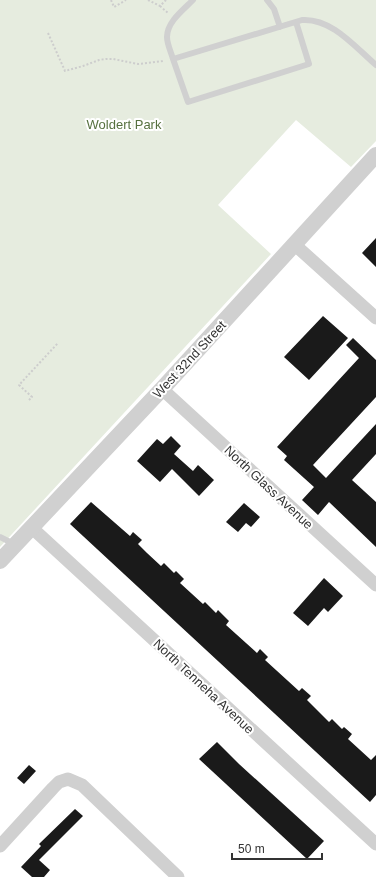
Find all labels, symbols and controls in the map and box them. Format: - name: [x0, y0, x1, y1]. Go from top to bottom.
- park label: Woldert Park: [87, 117, 162, 132]
- street label: West 32nd Street: [150, 317, 229, 401]
- street label: North Glass Avenue: [221, 443, 316, 532]
- street label: North Tenneha Avenue: [150, 636, 257, 737]
- scale bar: [232, 835, 322, 861]
- text: 50 m: [238, 842, 265, 856]

